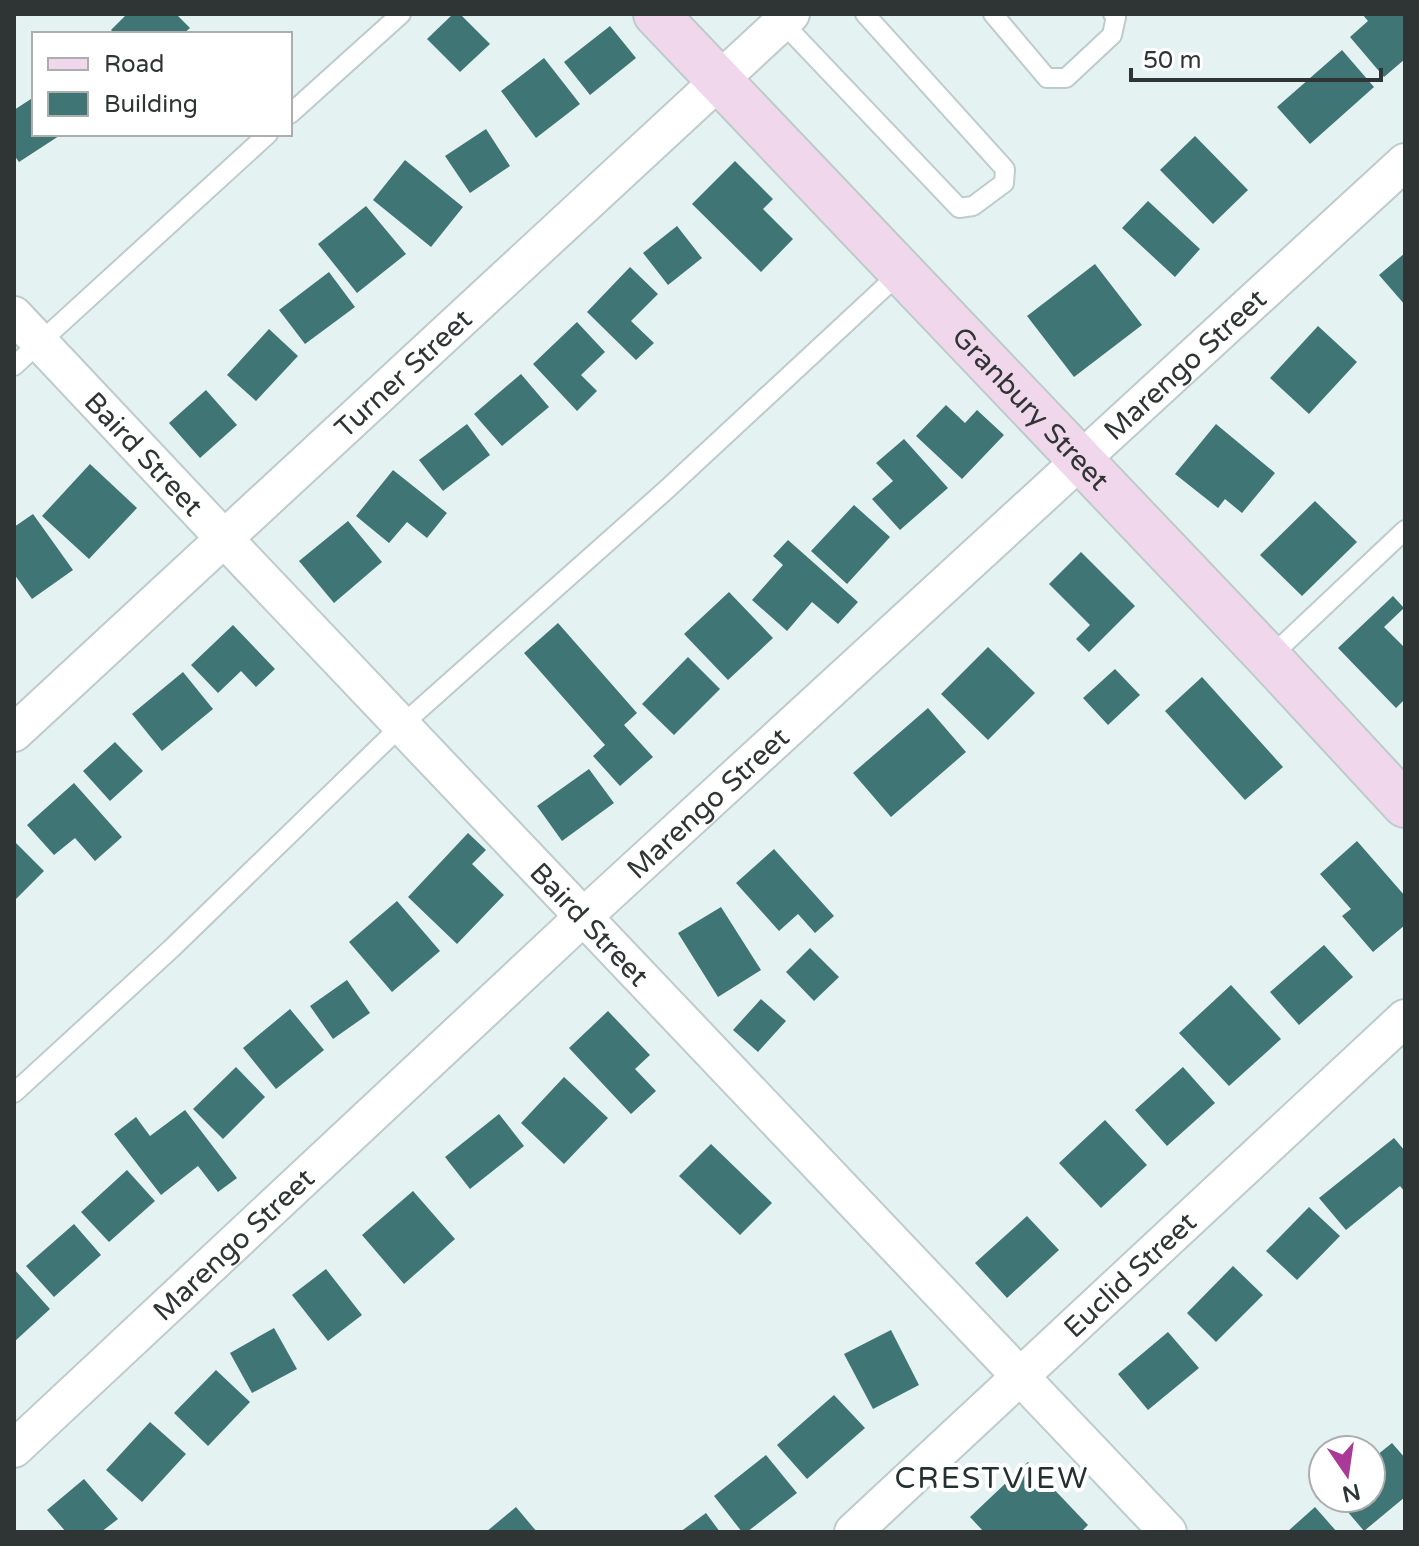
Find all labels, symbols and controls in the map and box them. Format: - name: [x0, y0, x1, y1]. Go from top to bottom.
- legend: [32, 32, 292, 136]
- scale bar: [1131, 32, 1381, 82]
- text: 50 m: [1143, 46, 1201, 75]
- text: Road: [104, 50, 164, 79]
- text: Building: [104, 90, 198, 119]
- street label: Marengo Street: [1097, 282, 1274, 448]
- street label: Turner Street: [328, 302, 479, 445]
- street label: Granbury Street: [945, 320, 1116, 498]
- street label: Baird Street: [77, 385, 210, 523]
- street label: Marengo Street: [620, 720, 797, 886]
- street label: Baird Street: [522, 856, 656, 994]
- street label: Marengo Street: [146, 1161, 322, 1328]
- street label: Euclid Street: [1057, 1205, 1204, 1345]
- north arrow: [1307, 1434, 1387, 1514]
- district label: CRESTVIEW: [895, 1460, 1089, 1497]
- text: N: [1340, 1478, 1363, 1507]

